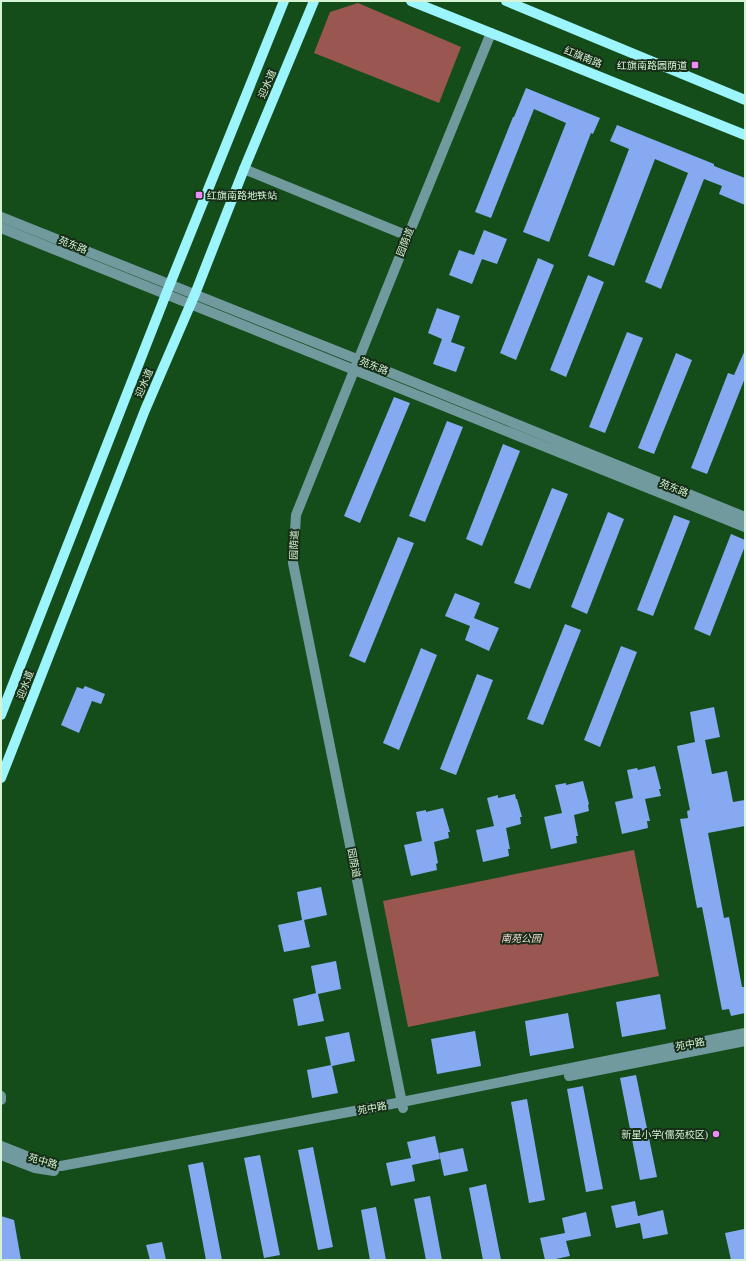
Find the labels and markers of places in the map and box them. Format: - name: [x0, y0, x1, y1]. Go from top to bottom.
- place label: 红旗南路园荫道: [617, 60, 687, 71]
- marker: 红旗南路园荫道: [690, 60, 700, 70]
- marker: 红旗南路地铁站: [194, 190, 204, 200]
- place label: 红旗南路地铁站: [207, 190, 277, 201]
- place label: 新星小学(儒苑校区): [621, 1129, 708, 1141]
- marker: 新星小学(儒苑校区): [711, 1129, 721, 1139]

